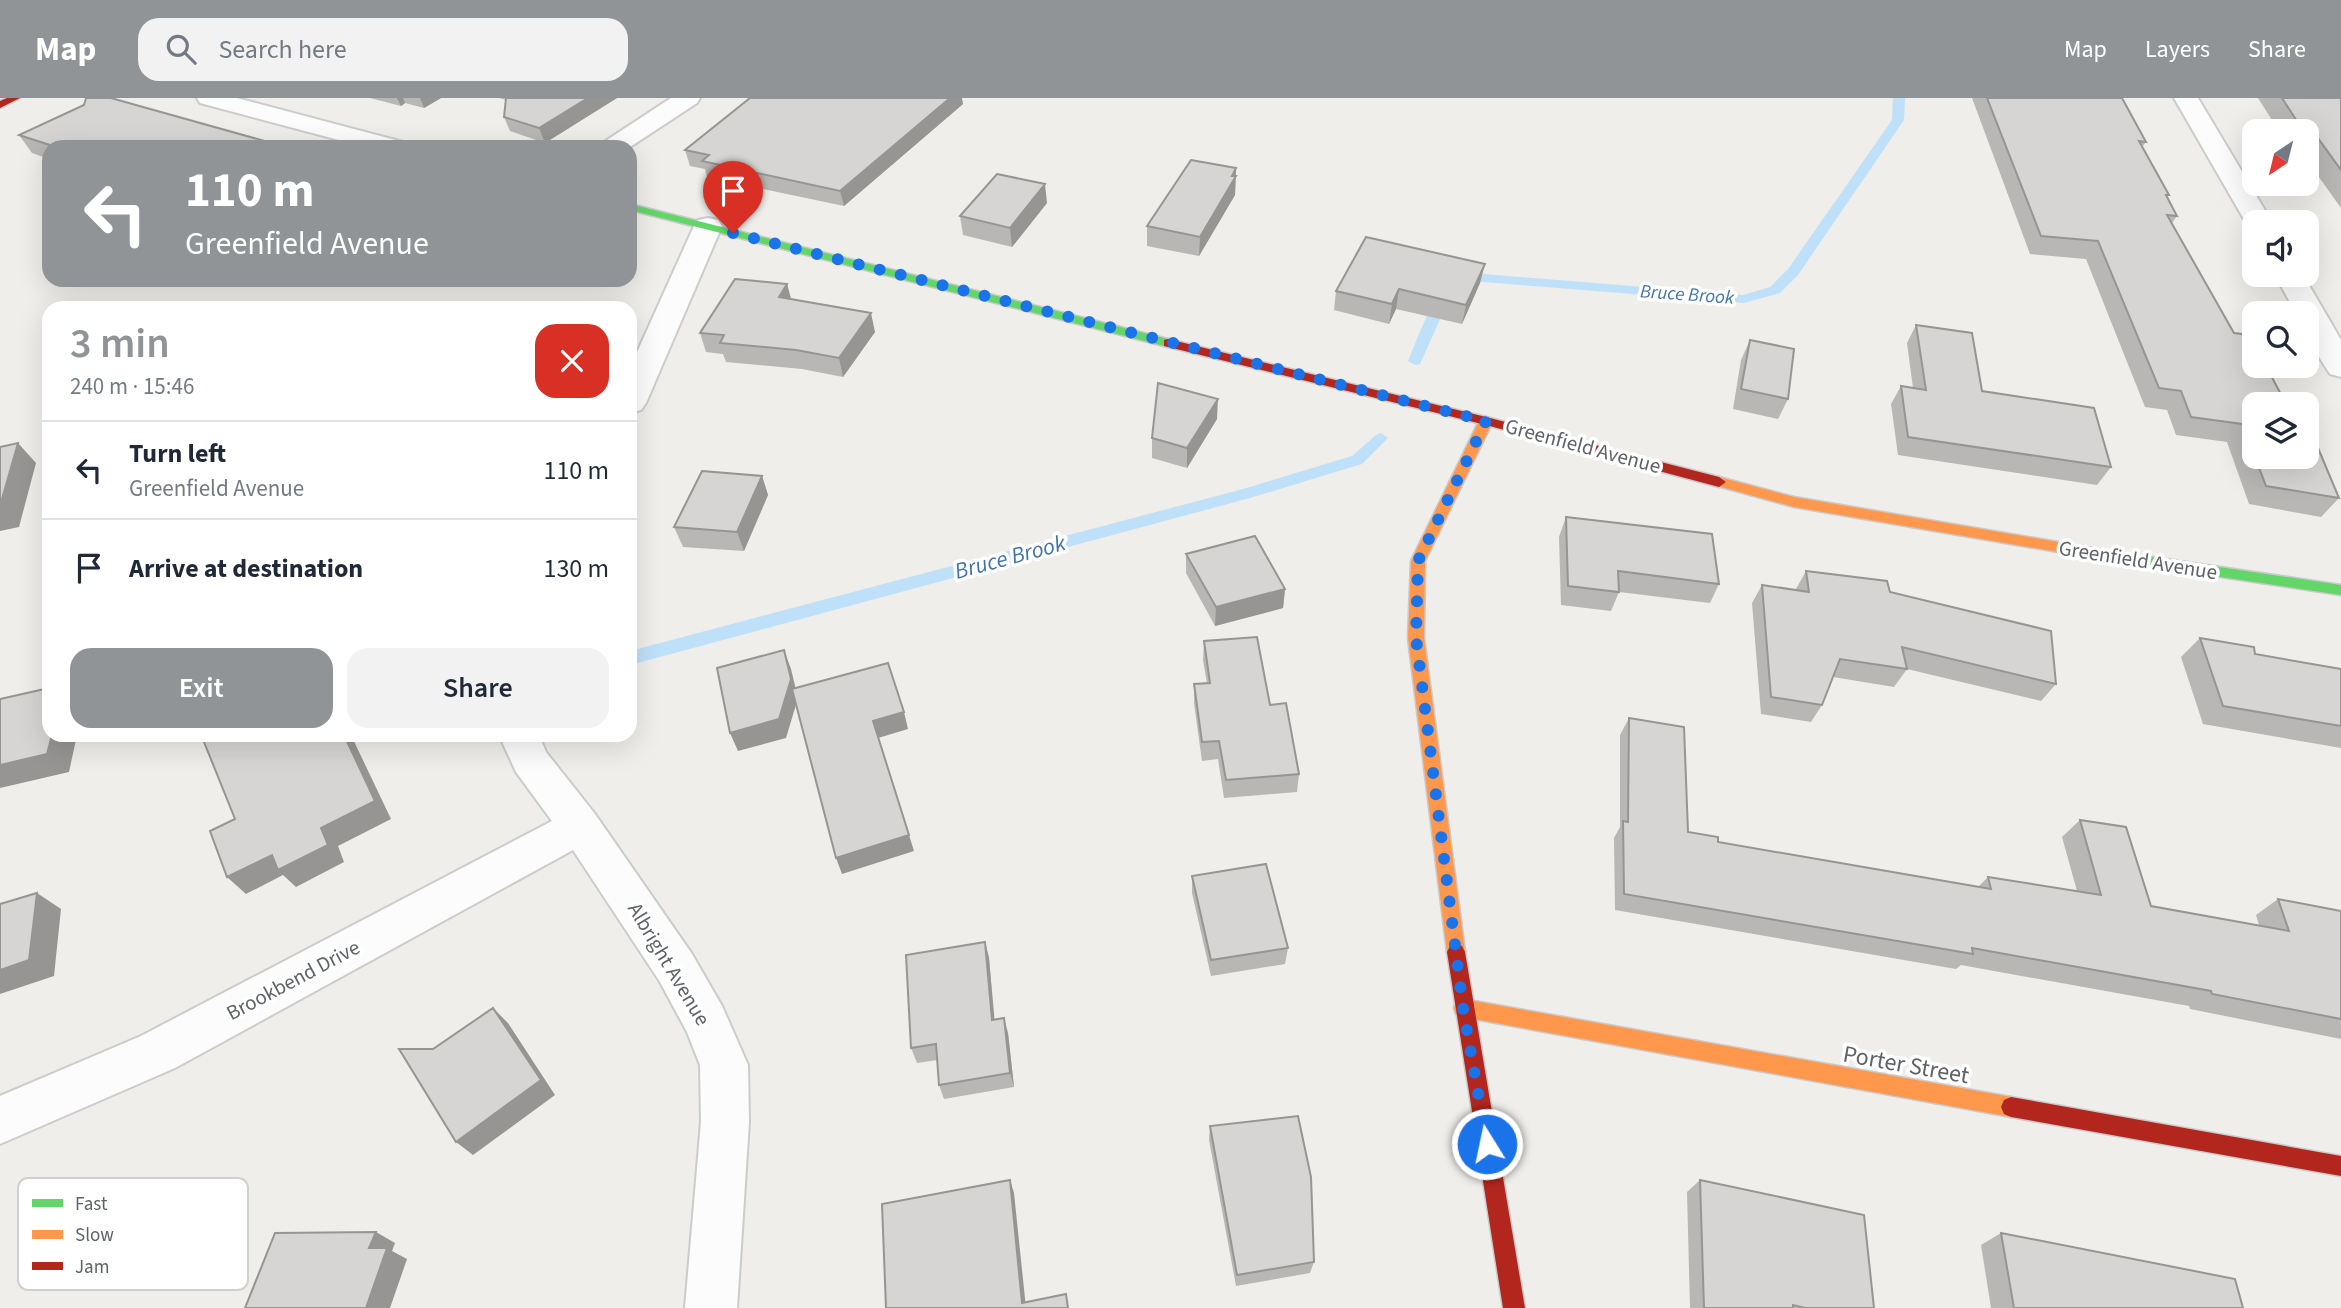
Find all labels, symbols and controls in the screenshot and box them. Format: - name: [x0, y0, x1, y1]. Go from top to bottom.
- search box: [138, 18, 628, 81]
- text: Map: [35, 26, 96, 73]
- icon: search: [162, 30, 200, 68]
- text: Search here: [218, 31, 347, 68]
- text: Map: [2064, 32, 2107, 67]
- text: Layers: [2145, 32, 2210, 67]
- text: Share: [2248, 32, 2306, 67]
- north arrow: [2242, 119, 2319, 196]
- map controls: [2242, 119, 2319, 469]
- text: 110 m: [185, 156, 314, 226]
- pin: [703, 161, 763, 233]
- icon: left: [70, 168, 161, 259]
- icon: arrive: [714, 172, 752, 210]
- button: sound: [2242, 210, 2319, 287]
- text: Greenfield Avenue: [185, 221, 429, 267]
- water label: Bruce Brook: [1639, 278, 1736, 312]
- button: search: [2242, 301, 2319, 378]
- text: 3 min: [70, 314, 170, 374]
- button: close: [535, 324, 609, 398]
- text: 240 m · 15:46: [70, 370, 194, 403]
- button: layers: [2242, 392, 2319, 469]
- street label: Greenfield Avenue: [1502, 411, 1664, 481]
- text: Turn left: [129, 435, 226, 472]
- icon: left: [70, 451, 108, 489]
- text: 110 m: [543, 452, 609, 489]
- text: Greenfield Avenue: [129, 472, 304, 505]
- water label: Bruce Brook: [951, 526, 1070, 588]
- street label: Greenfield Avenue: [2057, 533, 2219, 587]
- icon: arrive: [70, 549, 108, 587]
- text: Arrive at destination: [129, 550, 363, 587]
- text: 130 m: [543, 550, 609, 587]
- button: Exit: [70, 648, 333, 728]
- button: Share: [347, 648, 609, 728]
- street label: Albright Avenue: [620, 897, 718, 1031]
- street label: Brookbend Drive: [221, 932, 365, 1028]
- street label: Porter Street: [1840, 1037, 1972, 1093]
- position arrow: [1450, 1107, 1524, 1181]
- legend: [18, 1178, 248, 1290]
- text: Fast: [75, 1191, 108, 1218]
- text: Slow: [75, 1222, 114, 1249]
- text: Jam: [75, 1254, 109, 1281]

